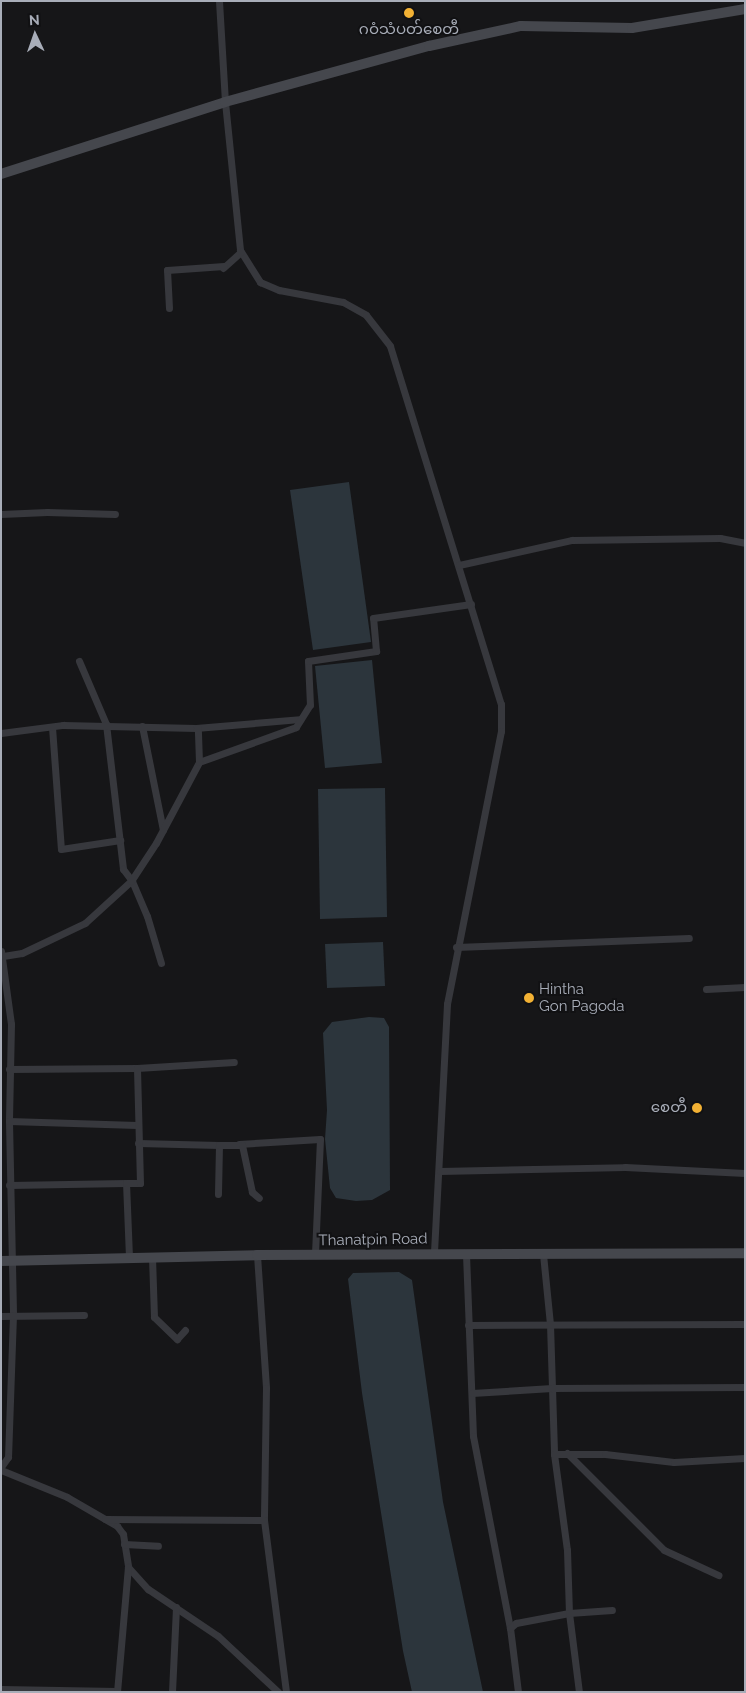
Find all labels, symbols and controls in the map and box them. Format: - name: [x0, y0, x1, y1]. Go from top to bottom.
- marker: ဂဝံသံပတ်စေတီ: [403, 7, 415, 19]
- north arrow: [10, 10, 60, 60]
- text: N: [28, 12, 40, 28]
- place label: ဂဝံသံပတ်စေတီ: [359, 21, 459, 39]
- place label: Hintha Gon Pagoda: [539, 980, 624, 1015]
- marker: Hintha Gon Pagoda: [523, 992, 535, 1004]
- place label: စေတီ: [651, 1099, 687, 1117]
- marker: စေတီ: [691, 1102, 703, 1114]
- street label: Thanatpin Road: [318, 1230, 428, 1250]

